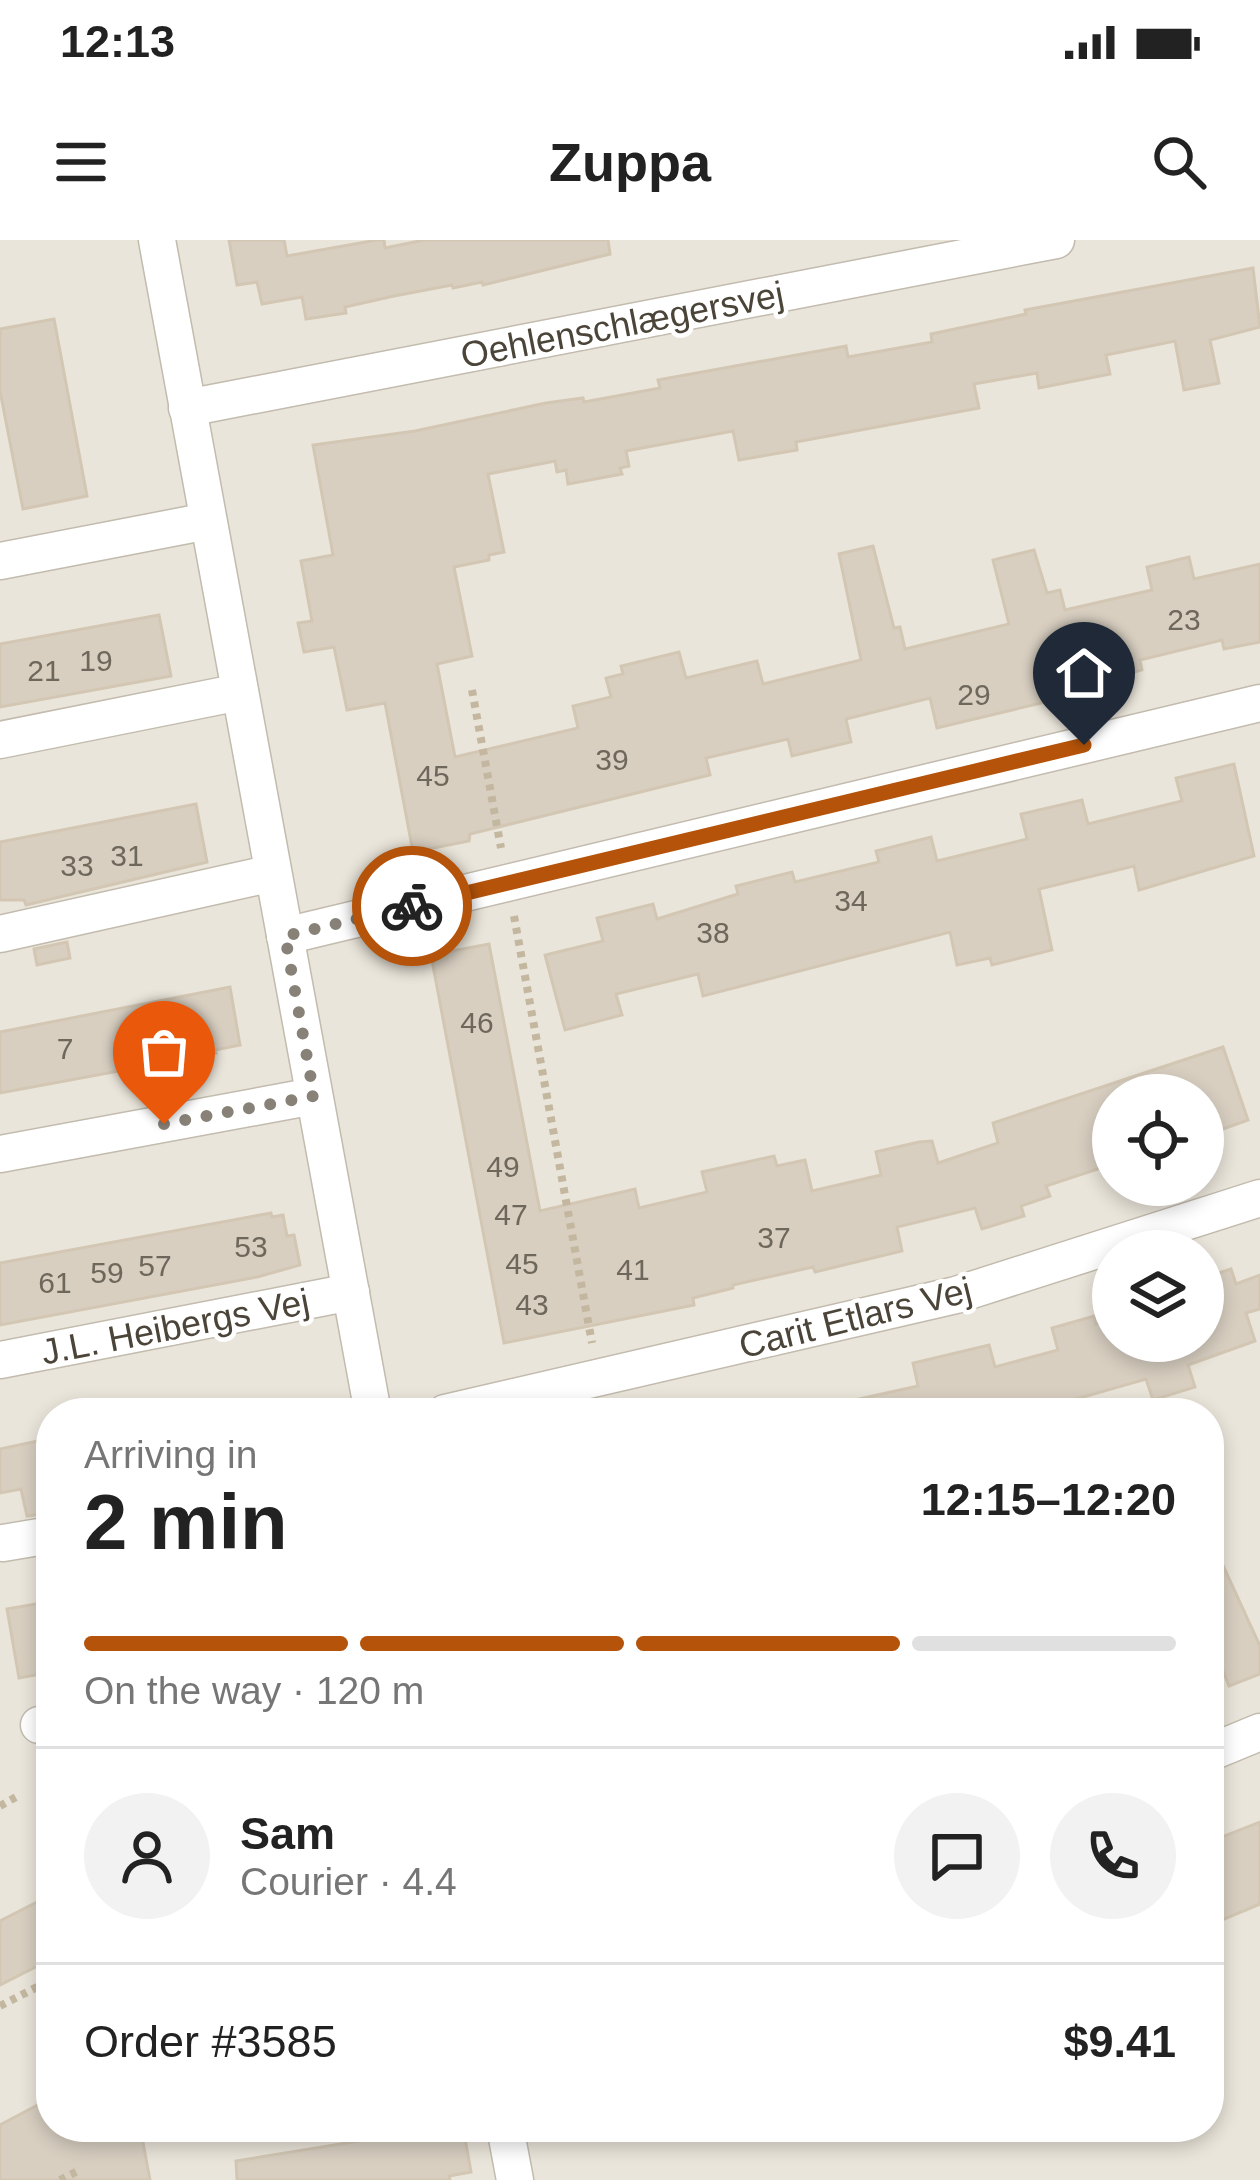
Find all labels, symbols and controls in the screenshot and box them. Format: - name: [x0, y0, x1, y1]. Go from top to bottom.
- text: 12:13: [60, 16, 175, 67]
- icon: menu: [48, 129, 114, 195]
- icon: search: [1146, 129, 1212, 195]
- text: Zuppa: [549, 132, 711, 192]
- street label: Oehlenschlægersvej: [457, 273, 787, 376]
- house number: 23: [1167, 603, 1201, 636]
- pin: [1033, 622, 1135, 745]
- icon: home: [1051, 640, 1117, 706]
- house number: 19: [79, 644, 113, 677]
- house number: 21: [27, 654, 61, 687]
- house number: 29: [957, 678, 991, 711]
- house number: 39: [595, 743, 629, 776]
- house number: 45: [416, 759, 450, 792]
- house number: 31: [110, 839, 144, 872]
- courier: [352, 846, 472, 966]
- house number: 33: [60, 849, 94, 882]
- icon: bike: [379, 873, 445, 939]
- house number: 34: [834, 884, 868, 917]
- house number: 38: [696, 916, 730, 949]
- pin: [113, 1001, 215, 1124]
- house number: 46: [460, 1006, 494, 1039]
- icon: bag: [131, 1019, 197, 1085]
- house number: 7: [57, 1032, 73, 1065]
- map controls: [1092, 1074, 1224, 1362]
- button: locate: [1092, 1074, 1224, 1206]
- house number: 49: [486, 1150, 520, 1183]
- house number: 47: [494, 1198, 528, 1231]
- house number: 37: [757, 1221, 791, 1254]
- house number: 53: [234, 1230, 268, 1263]
- button: layers: [1092, 1230, 1224, 1362]
- house number: 45: [505, 1247, 539, 1280]
- house number: 57: [138, 1249, 172, 1282]
- house number: 41: [616, 1253, 650, 1286]
- house number: 59: [90, 1256, 124, 1289]
- house number: 61: [38, 1266, 72, 1299]
- street label: Carit Etlars Vej: [735, 1269, 976, 1366]
- street label: J.L. Heibergs Vej: [38, 1280, 313, 1373]
- house number: 43: [515, 1288, 549, 1321]
- text: Arriving in: [84, 1433, 257, 1476]
- text: 12:15–12:20: [921, 1474, 1176, 1525]
- text: 2 min: [84, 1478, 288, 1566]
- text: On the way · 120 m: [84, 1669, 424, 1712]
- button: person: [84, 1793, 210, 1919]
- button: chat: [894, 1793, 1020, 1919]
- button: phone: [1050, 1793, 1176, 1919]
- text: Sam: [240, 1808, 335, 1859]
- text: Courier · 4.4: [240, 1860, 457, 1903]
- text: Order #3585: [84, 2016, 337, 2067]
- text: $9.41: [1063, 2016, 1176, 2067]

